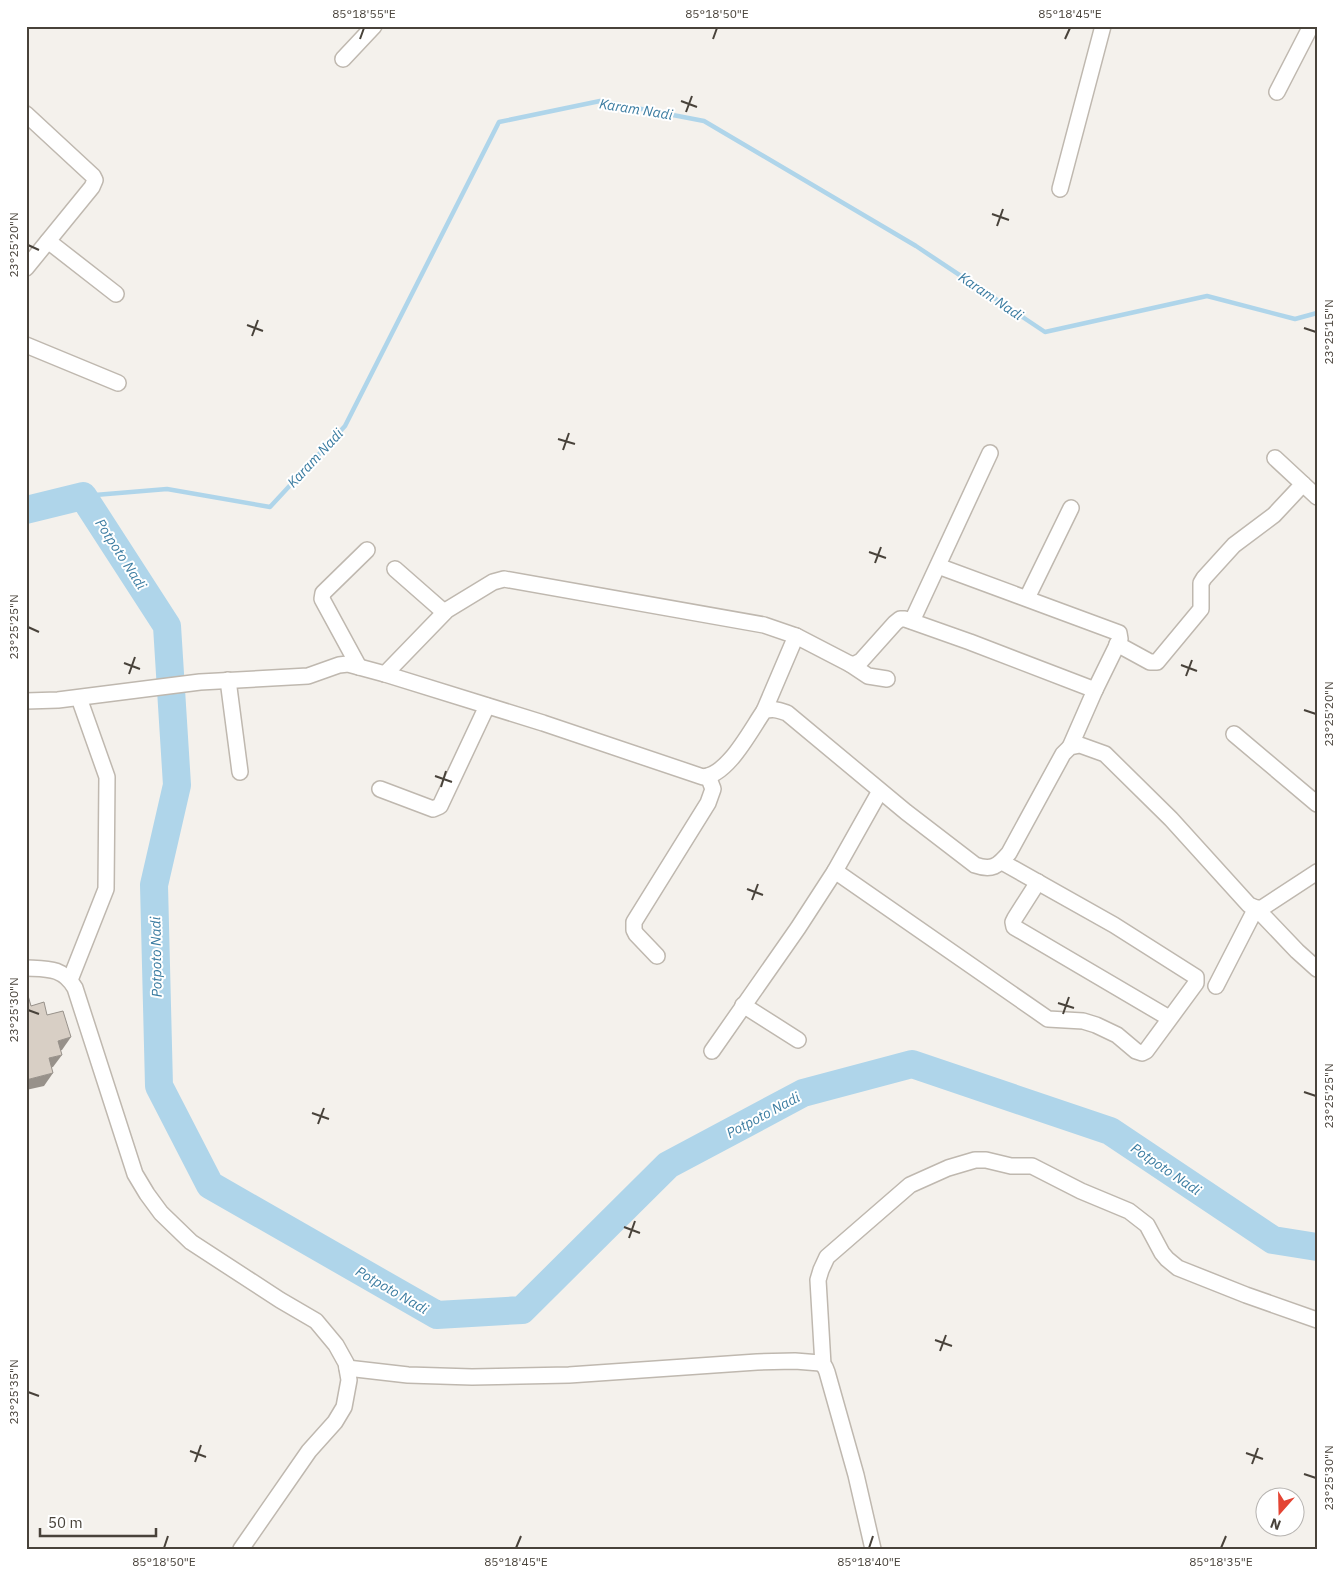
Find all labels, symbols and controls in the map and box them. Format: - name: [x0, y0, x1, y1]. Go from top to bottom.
- text: 85°18'55"E: [332, 6, 396, 21]
- text: 85°18'50"E: [685, 6, 749, 21]
- text: 85°18'45"E: [1038, 6, 1102, 21]
- water label: Karam Nadi: [598, 94, 674, 124]
- text: 23°25'20"N: [6, 212, 21, 278]
- water label: Karam Nadi: [955, 268, 1027, 324]
- text: 23°25'15"N: [1321, 299, 1336, 365]
- water label: Karam Nadi: [283, 425, 347, 491]
- water label: Potpoto Nadi: [91, 515, 151, 593]
- text: 23°25'25"N: [6, 594, 21, 660]
- text: 23°25'20"N: [1321, 681, 1336, 747]
- water label: Potpoto Nadi: [146, 916, 166, 998]
- text: 23°25'30"N: [6, 977, 21, 1043]
- text: 23°25'25"N: [1321, 1063, 1336, 1129]
- water label: Potpoto Nadi: [723, 1088, 803, 1142]
- water label: Potpoto Nadi: [1127, 1139, 1205, 1199]
- water label: Potpoto Nadi: [353, 1262, 432, 1318]
- text: 23°25'35"N: [6, 1359, 21, 1425]
- text: 23°25'30"N: [1321, 1445, 1336, 1511]
- north arrow: [1256, 1488, 1306, 1538]
- scale bar: [40, 1505, 156, 1537]
- text: 50 m: [48, 1513, 83, 1532]
- text: N: [1268, 1514, 1283, 1534]
- text: 85°18'50"E: [132, 1554, 196, 1569]
- text: 85°18'45"E: [484, 1554, 548, 1569]
- text: 85°18'40"E: [837, 1554, 901, 1569]
- text: 85°18'35"E: [1189, 1554, 1253, 1569]

